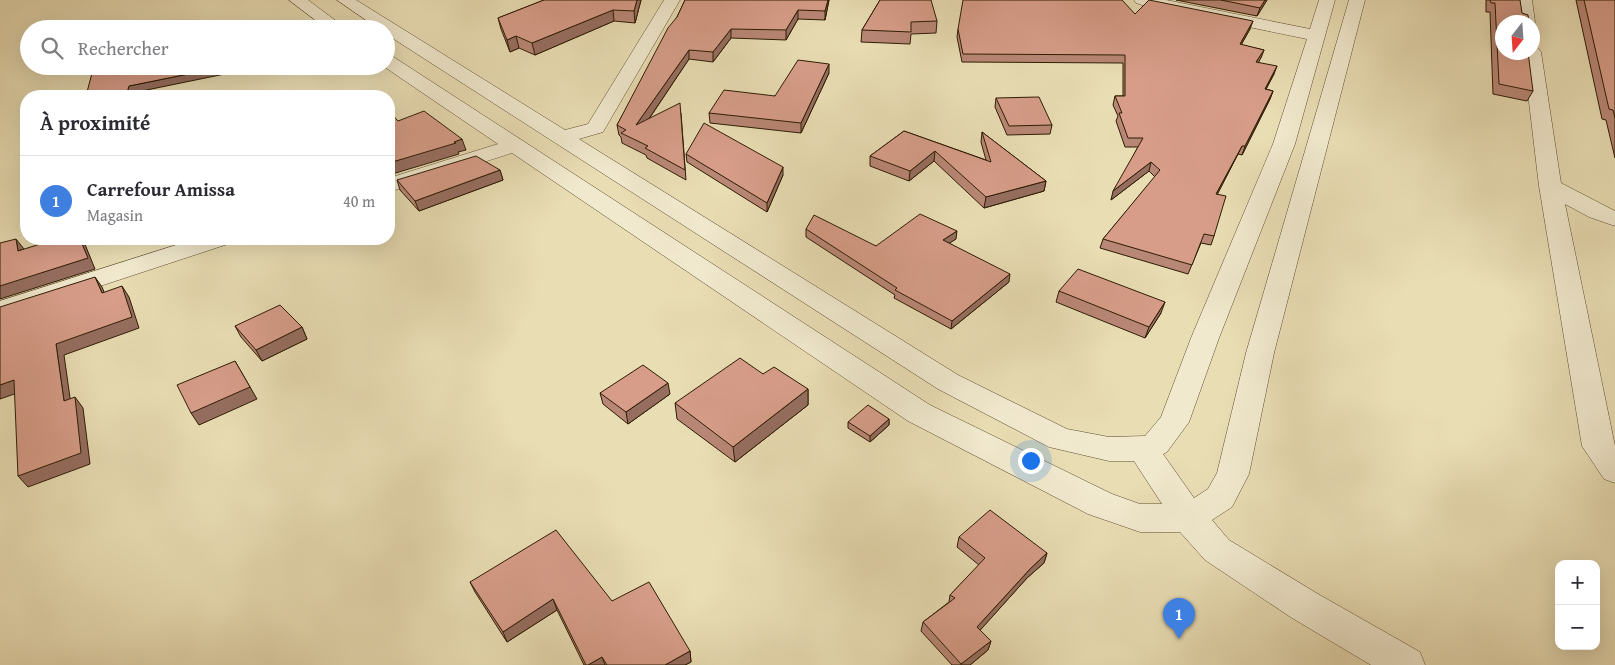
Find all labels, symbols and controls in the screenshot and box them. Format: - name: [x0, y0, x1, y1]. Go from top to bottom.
- north arrow: [1495, 15, 1540, 60]
- search box: [20, 20, 395, 75]
- icon: search: [38, 34, 66, 62]
- text: Rechercher: [78, 34, 169, 62]
- text: À proximité: [40, 107, 150, 138]
- text: Carrefour Amissa: [87, 175, 235, 203]
- text: 1: [52, 189, 60, 213]
- text: 40 m: [343, 189, 375, 213]
- text: Magasin: [87, 203, 143, 227]
- your location: [1018, 448, 1044, 474]
- map controls: [1555, 560, 1600, 650]
- button: +: [1555, 560, 1600, 605]
- pin: 1: [1163, 598, 1195, 639]
- button: −: [1555, 605, 1600, 650]

